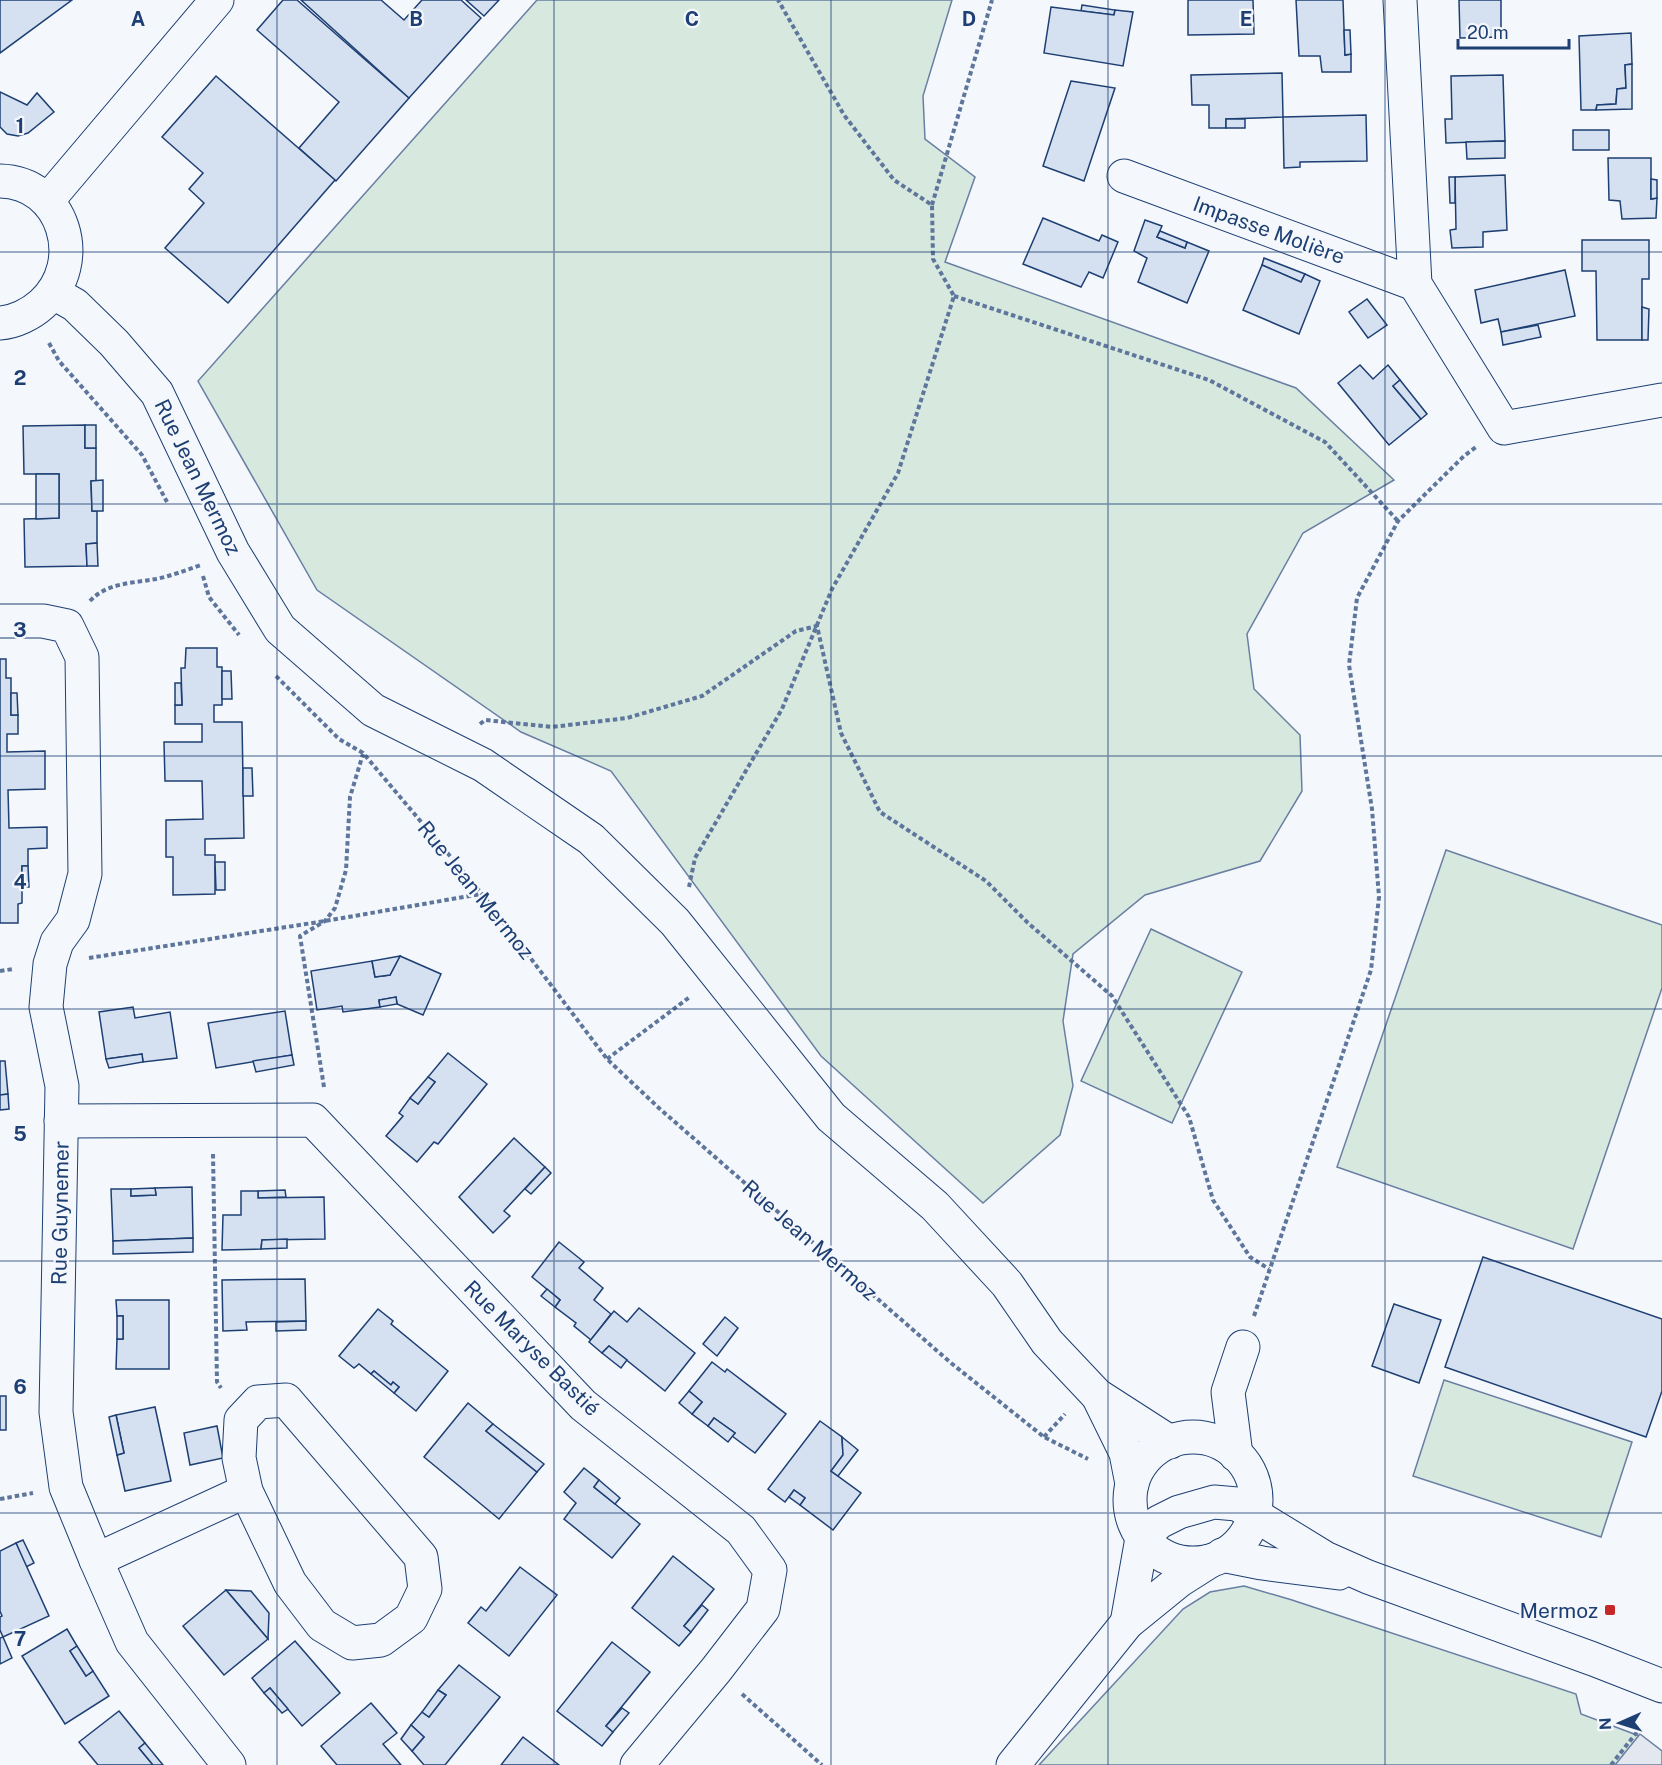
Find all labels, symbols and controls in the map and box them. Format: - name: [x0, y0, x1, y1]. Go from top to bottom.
- text: A: [131, 7, 145, 31]
- text: B: [409, 7, 423, 31]
- text: C: [685, 7, 699, 31]
- text: D: [962, 7, 976, 31]
- text: E: [1240, 7, 1252, 31]
- scale bar: [1458, 12, 1569, 50]
- text: 20 m: [1467, 22, 1509, 43]
- text: 1: [16, 114, 24, 138]
- street label: Impasse Molière: [1190, 191, 1348, 269]
- text: 2: [14, 366, 26, 390]
- street label: Rue Jean Mermoz: [149, 395, 247, 559]
- text: 3: [13, 618, 27, 642]
- street label: Rue Jean Mermoz: [413, 816, 539, 964]
- text: 4: [13, 870, 27, 894]
- text: 5: [13, 1122, 27, 1146]
- street label: Rue Guynemer: [46, 1141, 74, 1285]
- street label: Rue Jean Mermoz: [738, 1175, 882, 1305]
- street label: Rue Maryse Bastié: [459, 1275, 605, 1421]
- text: 6: [13, 1375, 27, 1399]
- place label: Mermoz: [1520, 1598, 1598, 1623]
- marker: Mermoz: [1603, 1603, 1617, 1617]
- text: 7: [14, 1627, 26, 1651]
- north arrow: [1590, 1693, 1650, 1753]
- text: N: [1596, 1717, 1615, 1731]

